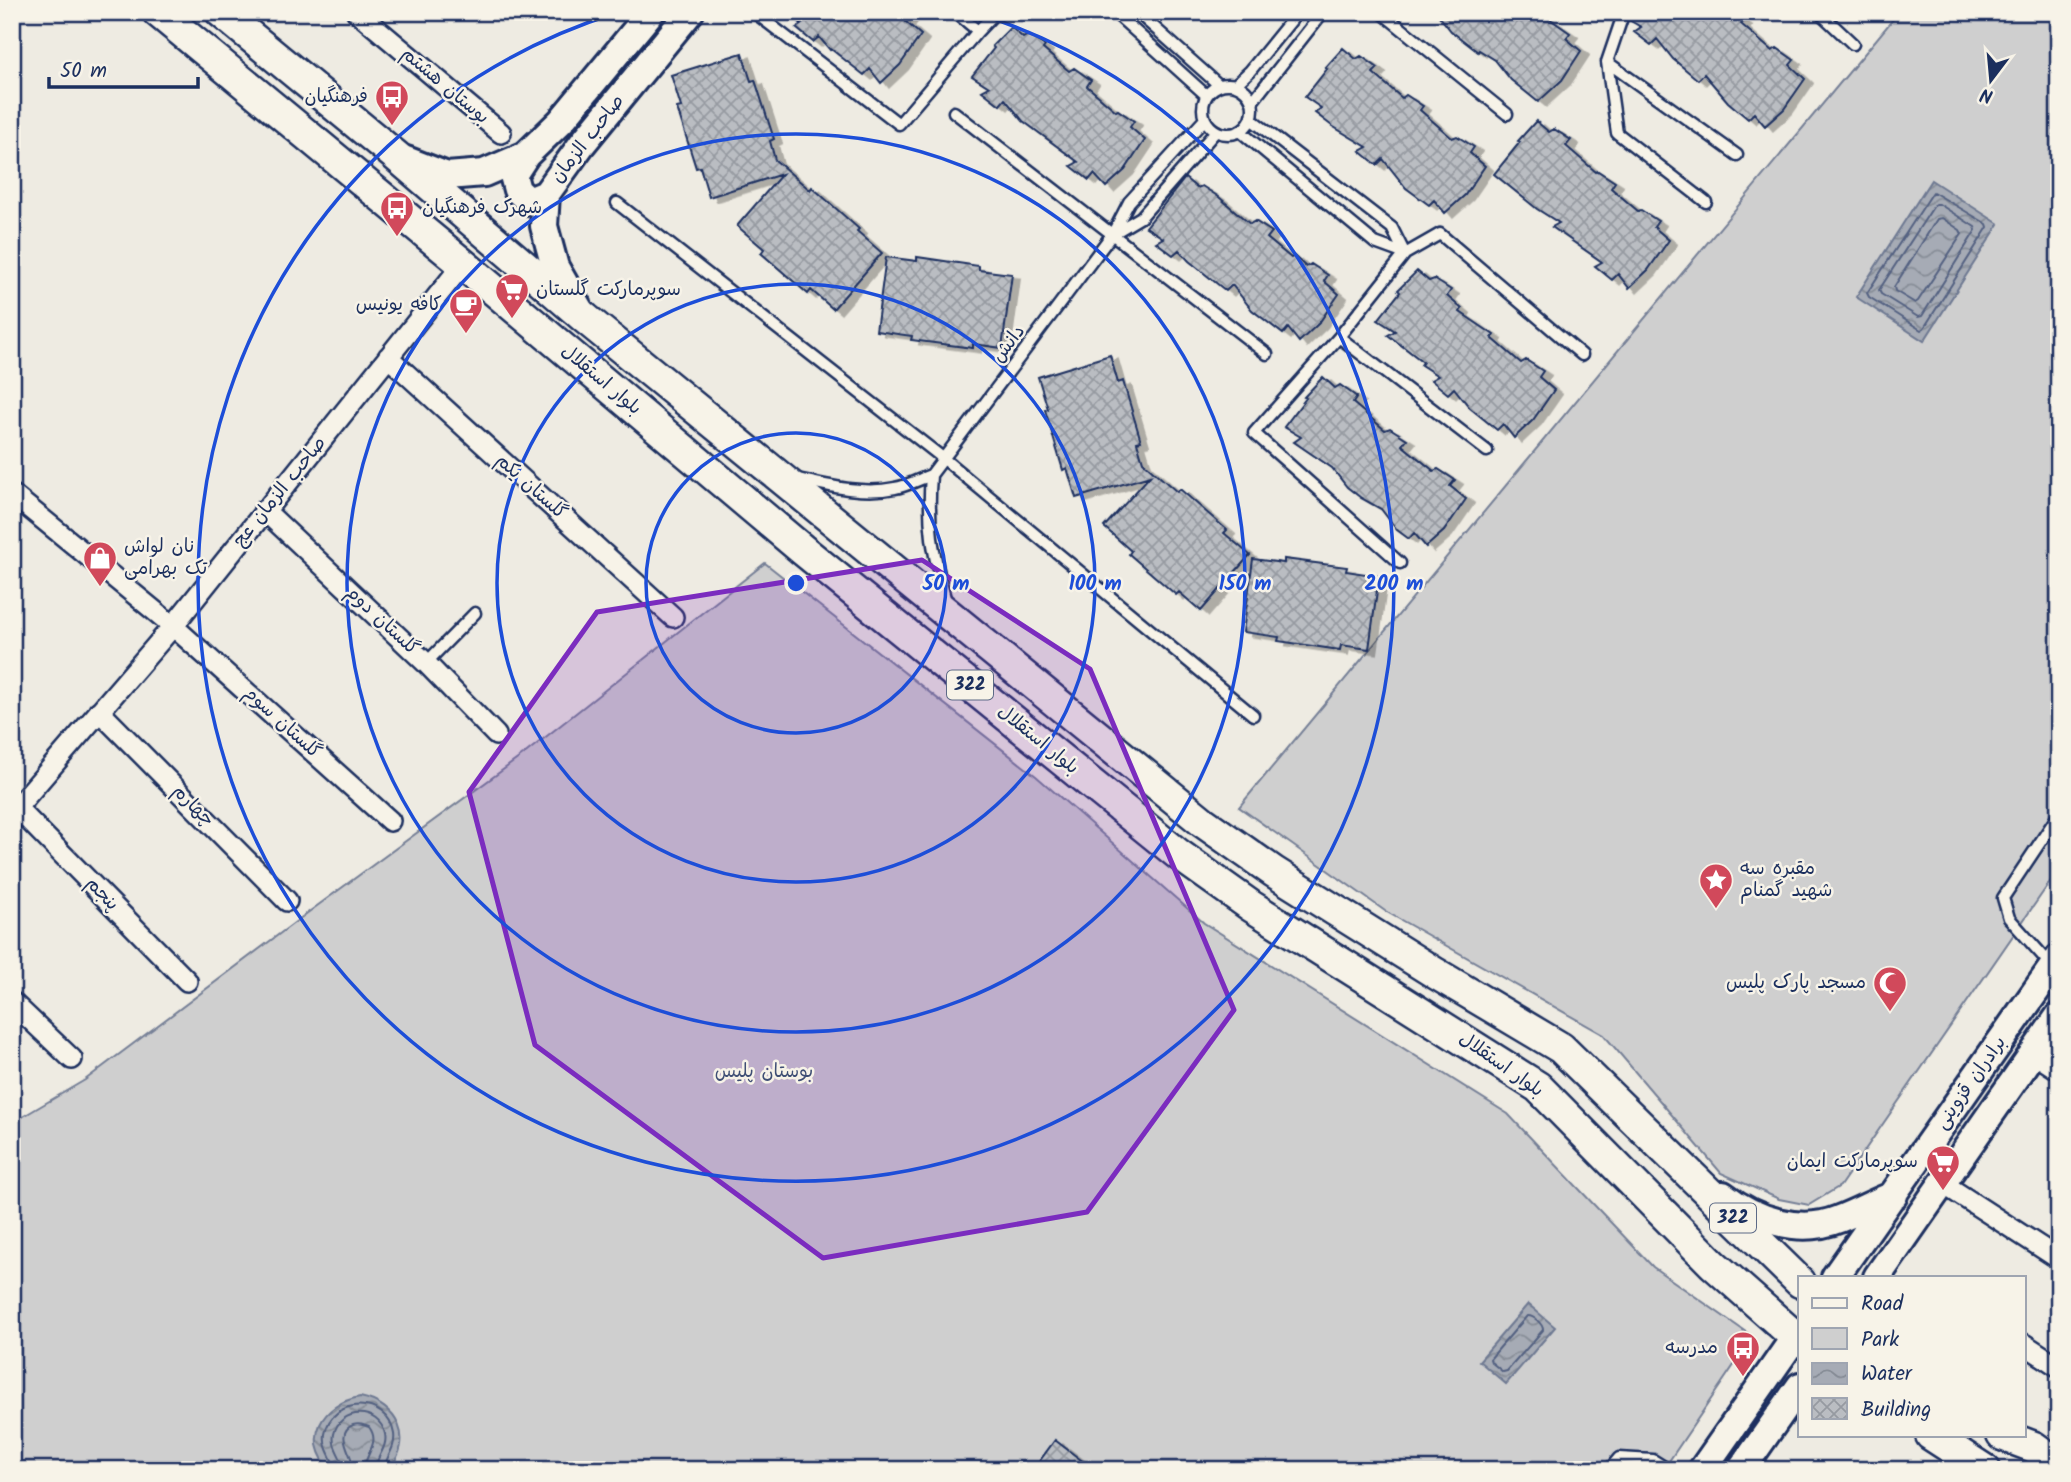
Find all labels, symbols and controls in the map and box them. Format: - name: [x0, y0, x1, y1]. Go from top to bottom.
- street label: بوستان هشتم: [394, 40, 496, 132]
- scale bar: [49, 46, 198, 90]
- north arrow: [1955, 46, 2025, 116]
- text: 50 m: [60, 55, 107, 88]
- bus stop icon: فرهنگیان: [373, 78, 411, 127]
- text: N: [1977, 78, 1997, 110]
- place label: فرهنگیان: [304, 82, 368, 112]
- street label: صاحب الزمان: [544, 88, 632, 190]
- bus stop icon: شهرک فرهنگیان: [378, 189, 416, 238]
- place label: شهرک فرهنگیان: [422, 193, 542, 223]
- supermarket icon: سوپرمارکت گلستان: [493, 271, 531, 320]
- place label: سوپرمارکت گلستان: [536, 275, 681, 305]
- cafe icon: کافه یونیس: [447, 286, 485, 335]
- place label: کافه یونیس: [356, 290, 442, 320]
- street label: دانش: [985, 319, 1033, 369]
- street label: بلوار استقلال: [554, 337, 648, 423]
- street label: صاحب الزمان عج: [226, 430, 334, 554]
- street label: گلستان یکم: [488, 447, 574, 527]
- place label: نان‌ لواش‌ تک‌ بهرامی: [124, 532, 208, 584]
- shop icon: نان‌ لواش‌ تک‌ بهرامی: [81, 539, 119, 588]
- text: 50 m: [922, 568, 969, 601]
- text: 100 m: [1068, 568, 1122, 601]
- text: 150 m: [1218, 568, 1272, 601]
- text: 200 m: [1364, 568, 1424, 601]
- centre of rings: [784, 571, 808, 595]
- street label: گلستان دوم: [338, 579, 426, 663]
- road number: 322: [947, 670, 993, 700]
- street label: گلستان سوم: [236, 679, 328, 767]
- street label: بلوار استقلال: [991, 698, 1085, 782]
- street label: چهارم: [165, 778, 221, 834]
- place label: مقبره سه شهید گمنام: [1740, 854, 1832, 906]
- place icon: مقبره سه شهید گمنام: [1697, 861, 1735, 910]
- street label: پنجم: [78, 870, 126, 918]
- mosque icon: مسجد پارک پلیس: [1871, 964, 1909, 1013]
- place label: مسجد پارک پلیس: [1726, 968, 1866, 998]
- street label: بلوار استقلال: [1452, 1025, 1550, 1105]
- street label: برادران قزوینی: [1928, 1030, 2014, 1136]
- park label: بوستان پلیس: [715, 1057, 813, 1087]
- supermarket icon: سوپرمارکت ایمان: [1924, 1143, 1962, 1192]
- place label: سوپرمارکت ایمان: [1787, 1147, 1918, 1177]
- road number: 322: [1710, 1204, 1756, 1232]
- legend: [1798, 1276, 2025, 1436]
- text: Road: [1861, 1288, 1904, 1321]
- text: Park: [1861, 1324, 1899, 1357]
- bus stop icon: مدرسه: [1724, 1329, 1762, 1378]
- place label: مدرسه: [1665, 1333, 1718, 1363]
- text: Water: [1861, 1358, 1913, 1391]
- text: Building: [1861, 1394, 1931, 1427]

